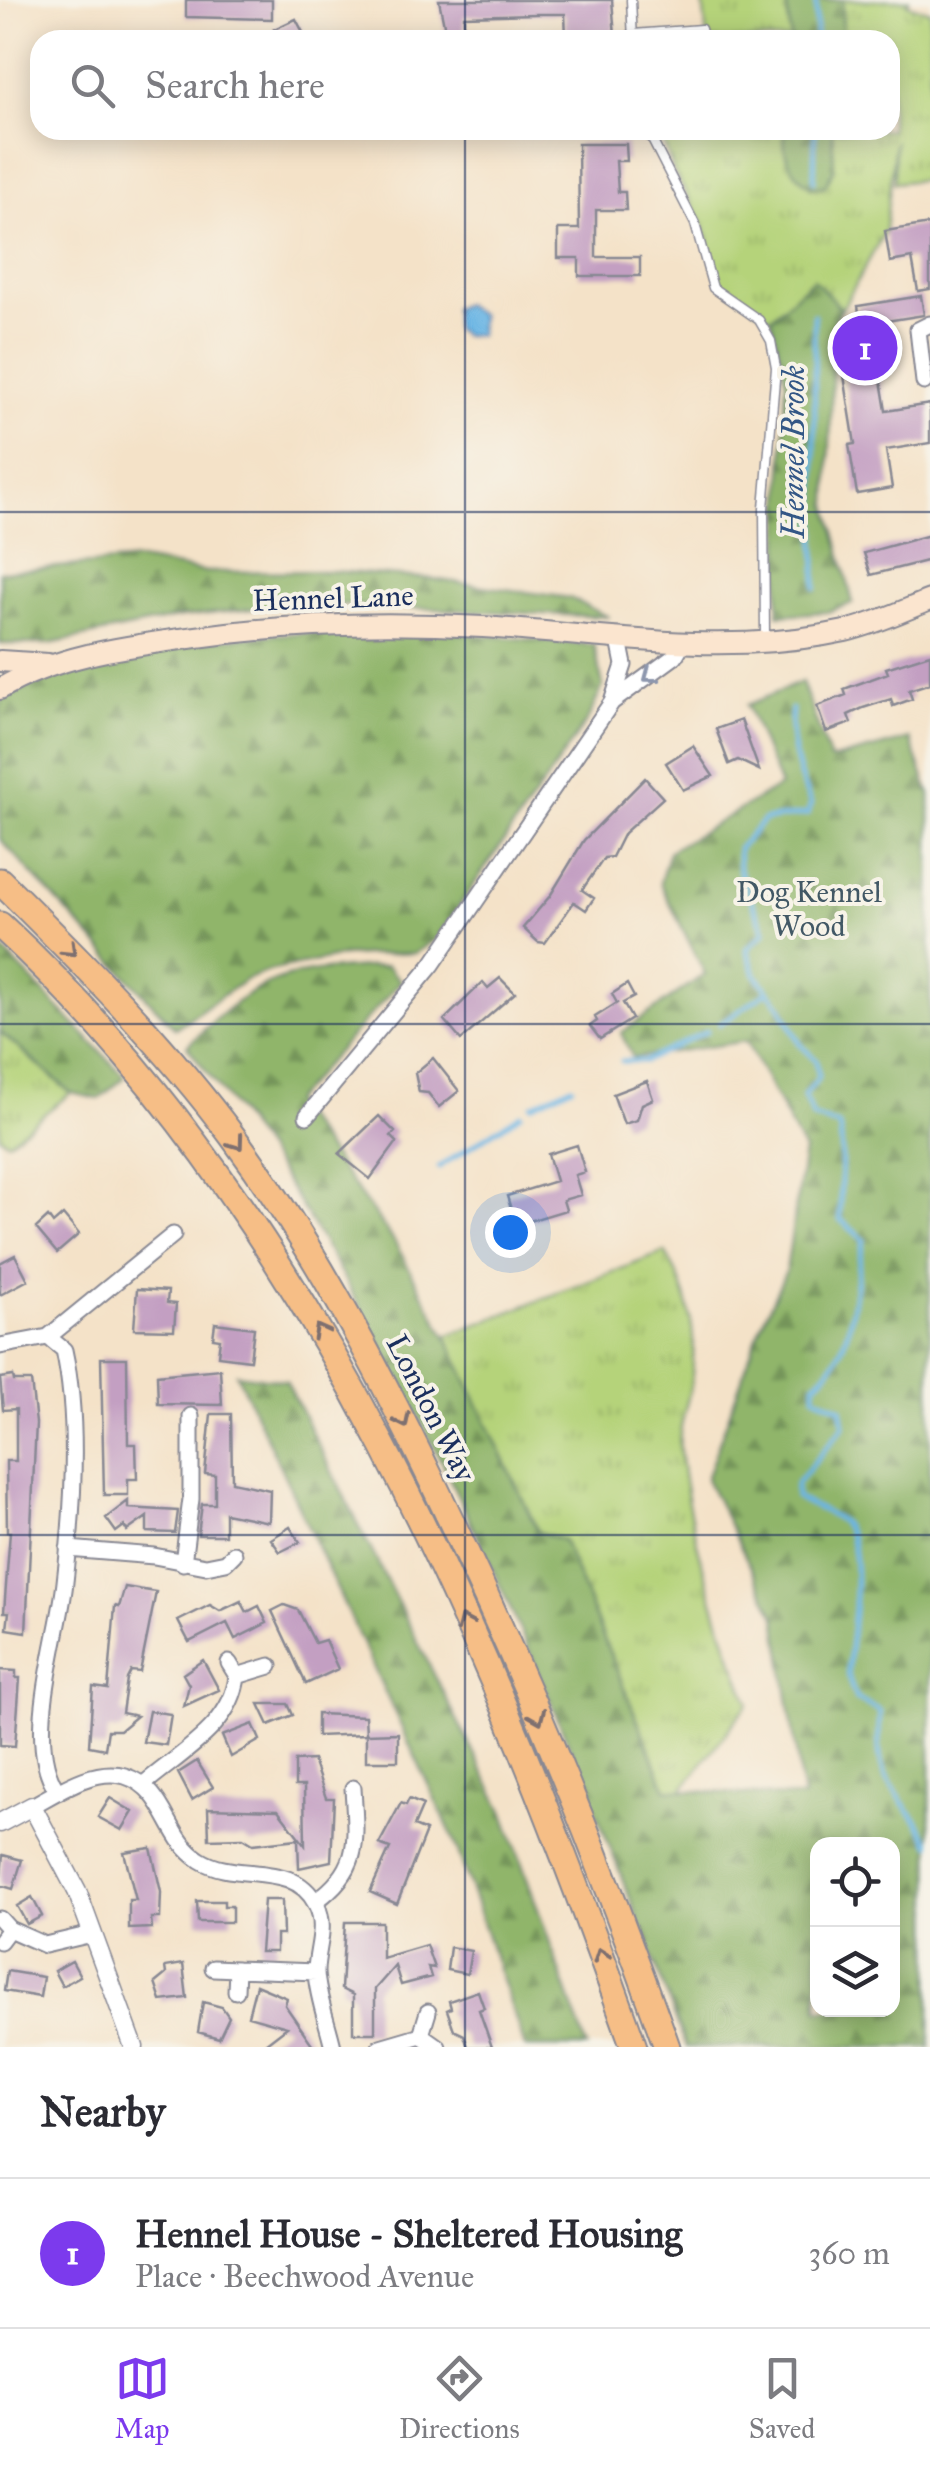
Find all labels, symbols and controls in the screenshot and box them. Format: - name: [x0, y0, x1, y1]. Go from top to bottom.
- search box: [30, 30, 900, 140]
- icon: search: [65, 58, 120, 113]
- text: Search here: [145, 62, 325, 108]
- pin: 1: [832, 310, 898, 386]
- water label: Hennel Brook: [774, 365, 813, 540]
- street label: Hennel Lane: [252, 577, 414, 619]
- one-way arrow: [643, 664, 661, 681]
- park label: Dog Kennel Wood: [736, 874, 883, 944]
- one-way arrow: [58, 938, 76, 956]
- one-way arrow: [224, 1131, 243, 1150]
- your location: [485, 1207, 536, 1258]
- one-way arrow: [313, 1324, 332, 1342]
- street label: London Way: [379, 1328, 484, 1488]
- one-way arrow: [391, 1411, 410, 1429]
- one-way arrow: [456, 1615, 476, 1633]
- one-way arrow: [527, 1707, 547, 1725]
- map controls: [810, 1837, 900, 2017]
- button: locate: [810, 1837, 900, 1927]
- button: layers: [810, 1927, 900, 2017]
- one-way arrow: [592, 1948, 613, 1965]
- text: Nearby: [40, 2086, 165, 2138]
- text: Hennel House - Sheltered Housing: [135, 2211, 682, 2257]
- text: 1: [66, 2234, 79, 2273]
- text: 360 m: [808, 2234, 890, 2273]
- text: Place · Beechwood Avenue: [135, 2257, 474, 2296]
- tab: Map: [115, 2351, 170, 2446]
- tab: Directions: [399, 2351, 520, 2446]
- tab: Saved: [749, 2351, 815, 2446]

